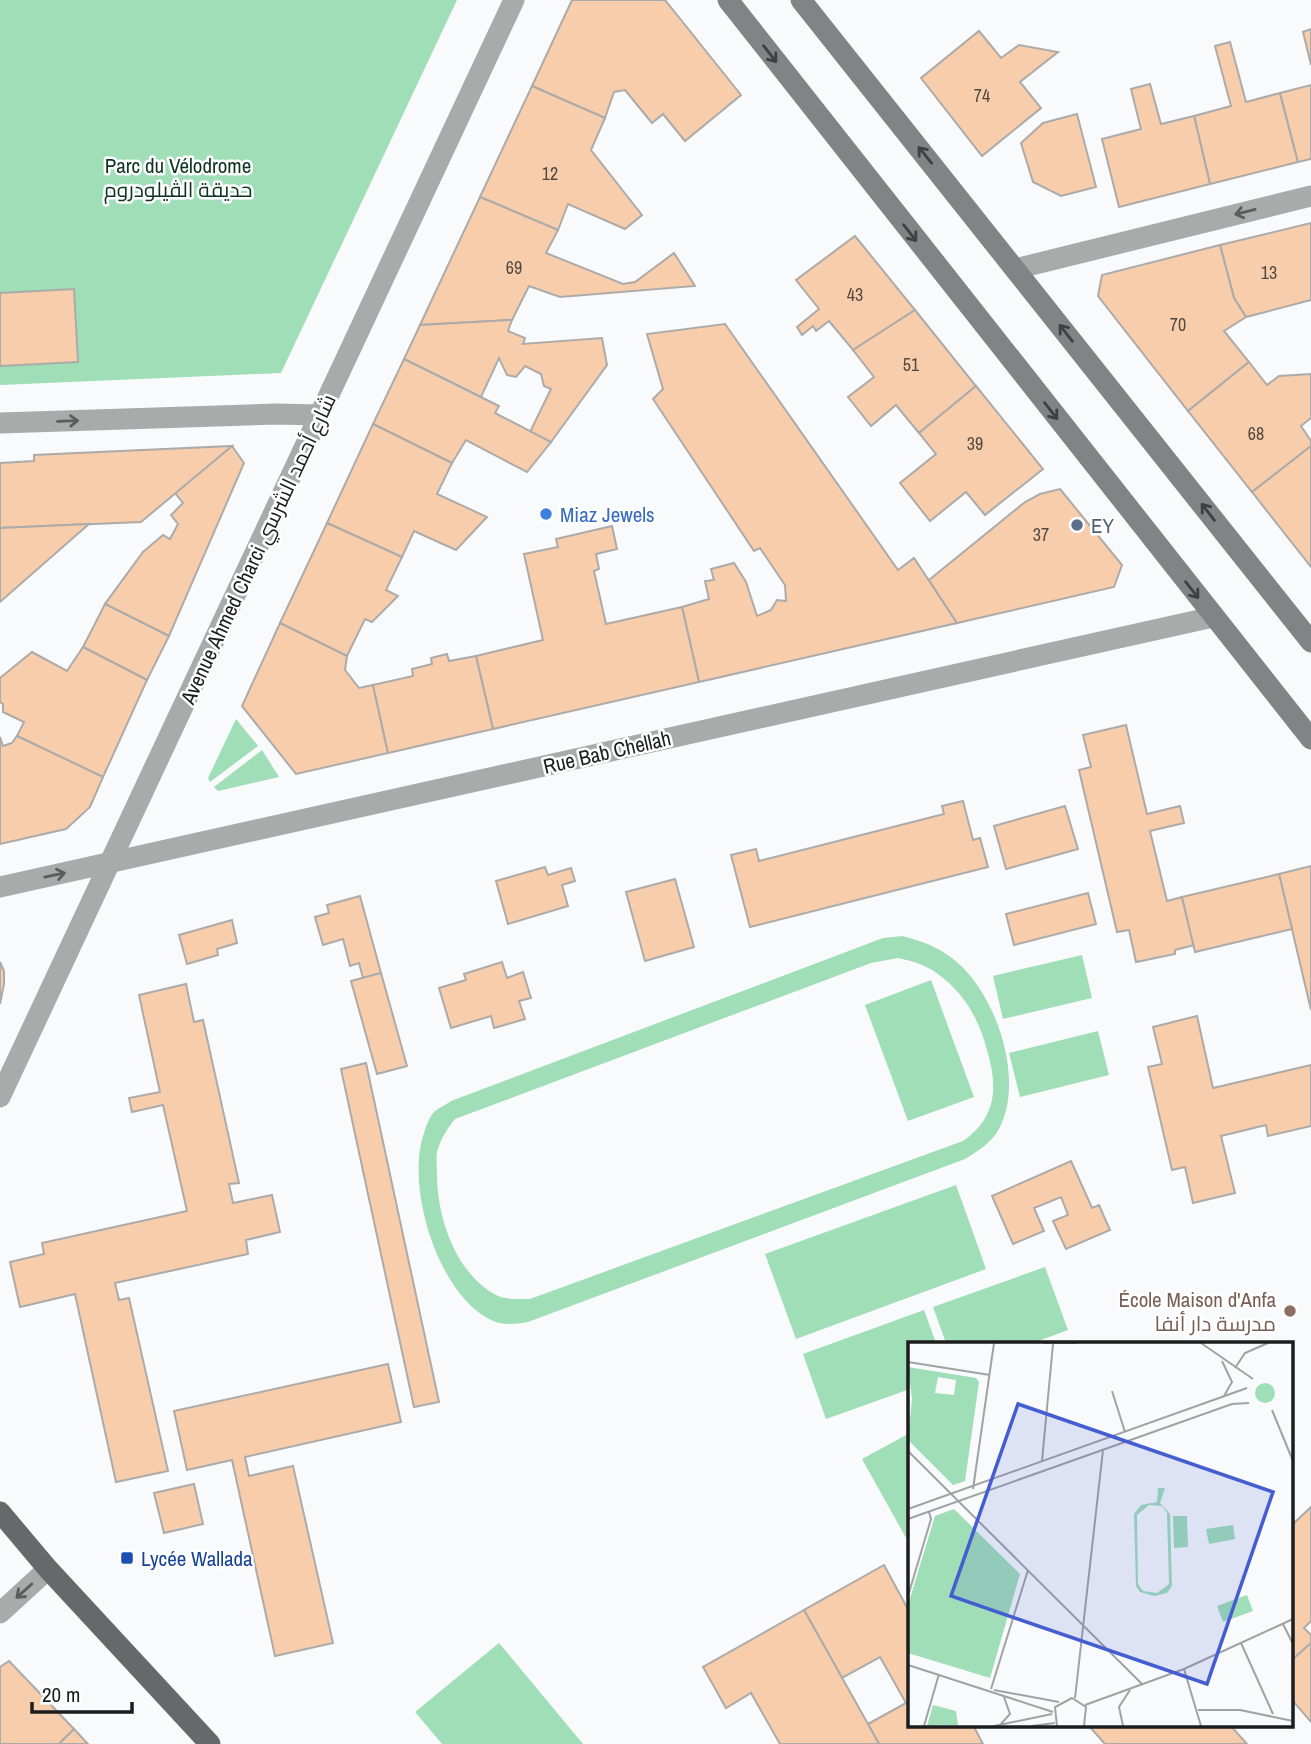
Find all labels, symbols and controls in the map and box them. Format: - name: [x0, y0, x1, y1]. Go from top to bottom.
- one-way arrow: [762, 44, 777, 62]
- house number: 74: [974, 83, 990, 108]
- one-way arrow: [917, 147, 933, 165]
- park label: Parc du Vélodrome حديقة الڤيلودروم: [104, 151, 252, 204]
- house number: 12: [542, 161, 558, 186]
- one-way arrow: [1234, 206, 1257, 220]
- one-way arrow: [903, 223, 918, 241]
- house number: 69: [506, 255, 522, 280]
- house number: 13: [1261, 260, 1277, 285]
- house number: 43: [847, 282, 863, 307]
- house number: 70: [1170, 312, 1186, 337]
- one-way arrow: [1059, 325, 1074, 343]
- house number: 51: [903, 352, 920, 377]
- street label: Avenue Ahmed Charci شارع أحمد الشرسي: [173, 389, 344, 710]
- one-way arrow: [1043, 402, 1059, 420]
- one-way arrow: [56, 415, 79, 428]
- house number: 68: [1248, 421, 1264, 446]
- house number: 39: [967, 431, 983, 456]
- place label: Miaz Jewels: [560, 500, 655, 529]
- one-way arrow: [1200, 503, 1215, 521]
- marker: Miaz Jewels: [538, 506, 554, 522]
- place label: EY: [1091, 511, 1114, 540]
- marker: EY: [1069, 517, 1085, 533]
- house number: 37: [1033, 522, 1049, 547]
- one-way arrow: [1184, 580, 1199, 599]
- street label: Rue Bab Chellah: [540, 723, 674, 781]
- one-way arrow: [43, 867, 66, 881]
- place label: École Maison d'Anfa مدرسة دار أنفا: [1119, 1285, 1276, 1338]
- marker: École Maison d'Anfa مدرسة دار أنفا: [1282, 1303, 1298, 1319]
- inset map: [908, 1342, 1294, 1726]
- place label: Lycée Wallada: [141, 1544, 253, 1573]
- marker: Lycée Wallada: [119, 1550, 135, 1566]
- one-way arrow: [15, 1583, 33, 1599]
- scale bar: [32, 1670, 131, 1714]
- text: 20 m: [42, 1680, 80, 1709]

